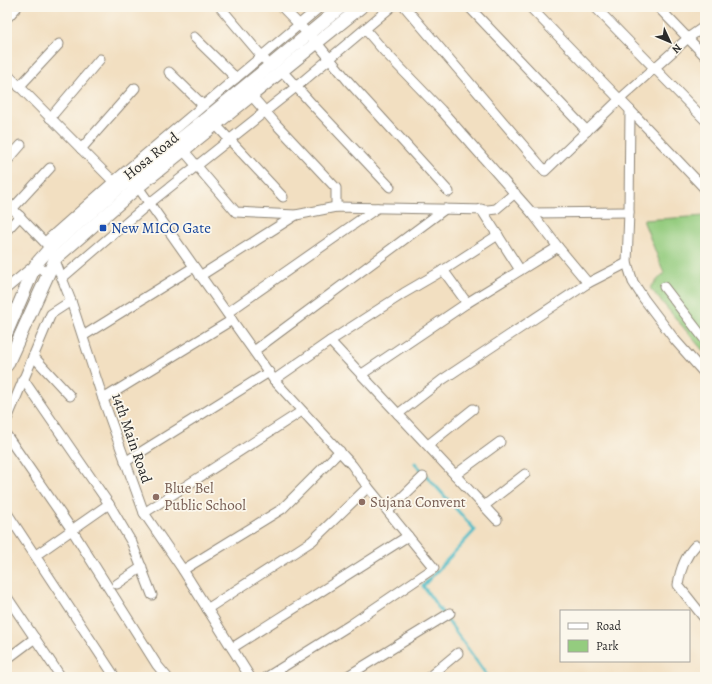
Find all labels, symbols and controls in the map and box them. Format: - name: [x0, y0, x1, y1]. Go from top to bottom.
- north arrow: [650, 22, 690, 62]
- text: N: [669, 41, 685, 57]
- street label: Hosa Road: [119, 127, 184, 184]
- place label: New MICO Gate: [111, 218, 211, 238]
- marker: New MICO Gate: [98, 223, 108, 233]
- street label: 14th Main Road: [107, 390, 157, 487]
- place label: Blue Bel Public School: [164, 478, 246, 515]
- marker: Blue Bel Public School: [151, 492, 161, 502]
- place label: Sujana Convent: [370, 492, 466, 512]
- marker: Sujana Convent: [357, 497, 367, 507]
- legend: [560, 610, 690, 662]
- text: Road: [596, 618, 622, 634]
- text: Park: [596, 638, 619, 654]

